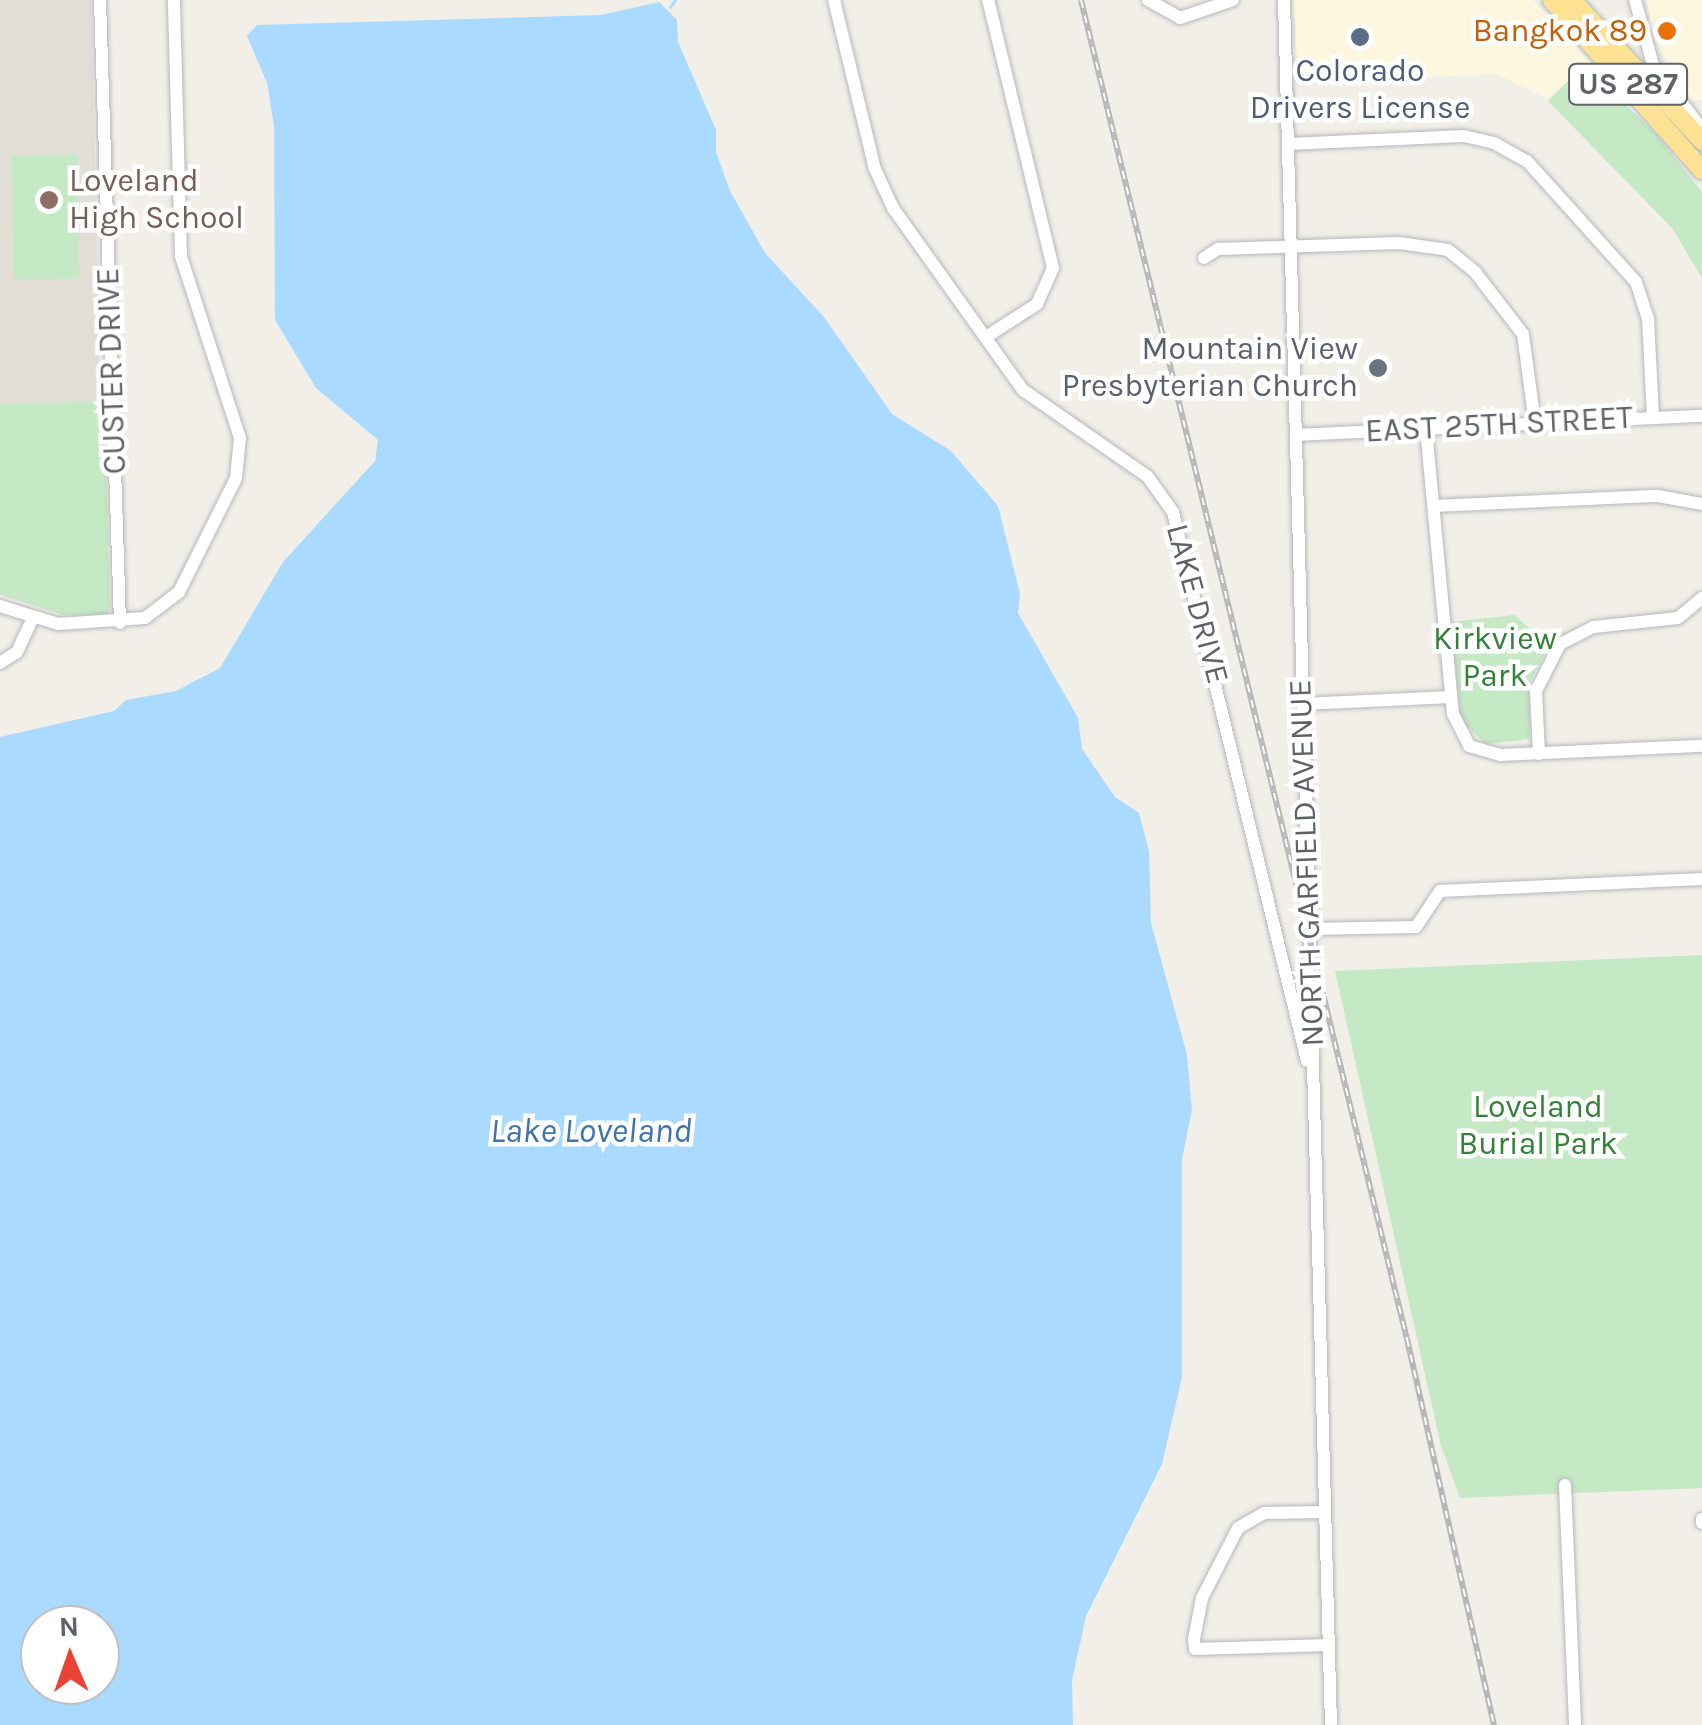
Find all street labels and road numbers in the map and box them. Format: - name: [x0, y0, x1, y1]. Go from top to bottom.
- road number: US 287: [1568, 59, 1688, 109]
- street label: CUSTER DRIVE: [89, 267, 135, 475]
- street label: EAST 25TH STREET: [1364, 399, 1634, 451]
- street label: LAKE DRIVE: [1157, 520, 1237, 688]
- street label: NORTH GARFIELD AVENUE: [1281, 679, 1333, 1047]

